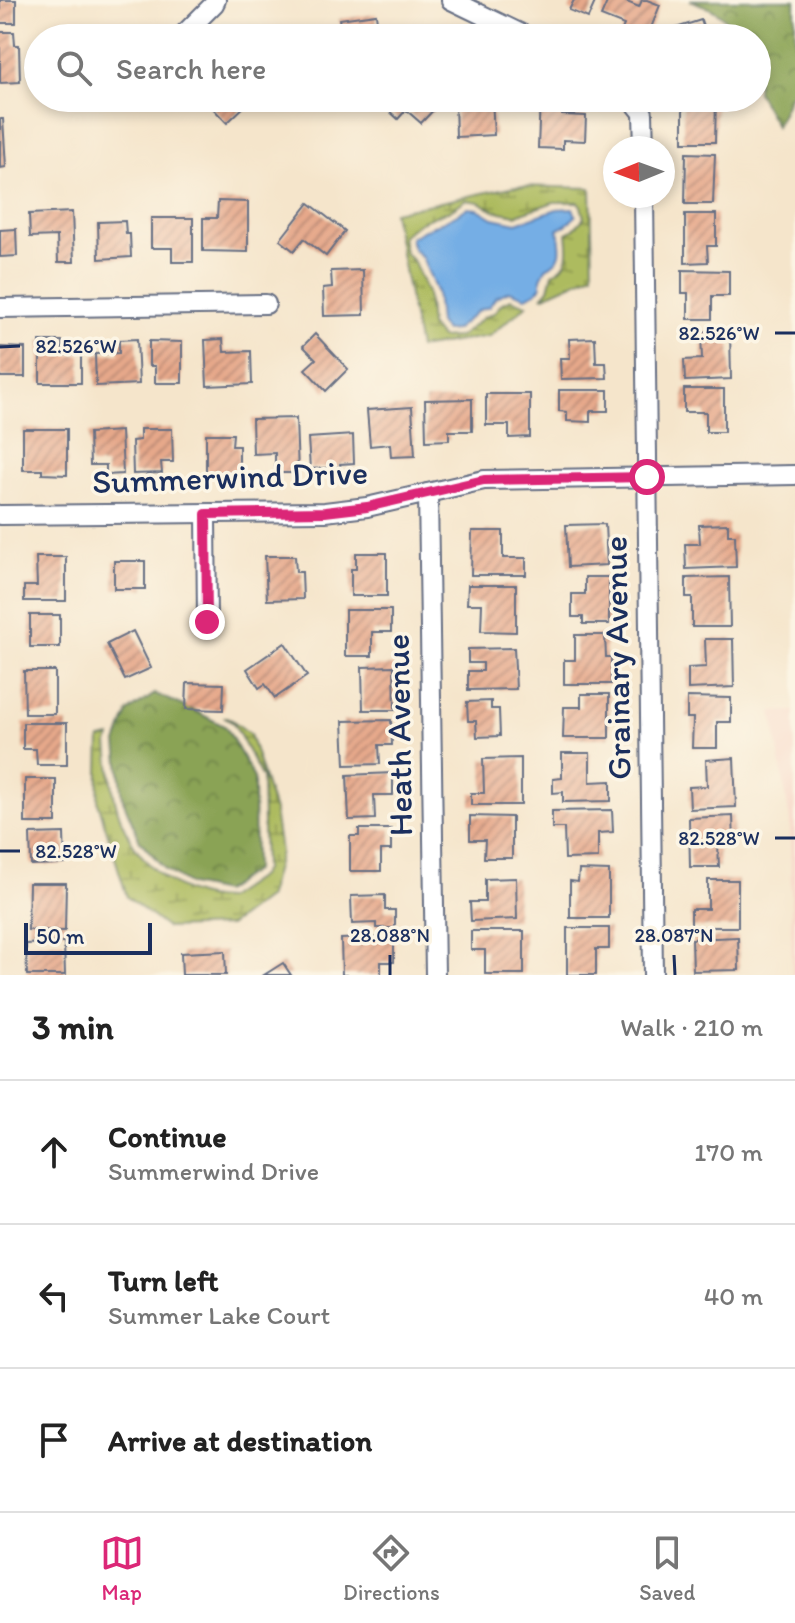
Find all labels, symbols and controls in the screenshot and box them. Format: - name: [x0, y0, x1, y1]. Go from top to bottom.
- search box: [24, 24, 771, 112]
- icon: search: [52, 46, 96, 90]
- text: Search here: [116, 50, 266, 87]
- north arrow: [603, 136, 675, 208]
- text: 82.526°W: [679, 321, 760, 345]
- text: 82.526°W: [36, 334, 117, 358]
- street label: Summerwind Drive: [91, 452, 369, 502]
- route start: [629, 459, 665, 495]
- street label: Grainary Avenue: [594, 536, 640, 780]
- route end: [189, 604, 225, 640]
- street label: Heath Avenue: [377, 633, 421, 837]
- text: 82.528°W: [678, 826, 760, 850]
- text: 82.528°W: [35, 839, 117, 863]
- scale bar: [24, 919, 152, 955]
- text: 50 m: [36, 923, 85, 950]
- text: 28.088°N: [350, 923, 430, 947]
- text: 28.087°N: [635, 923, 714, 947]
- text: 3 min: [32, 1007, 114, 1048]
- text: Walk · 210 m: [620, 1011, 763, 1043]
- text: Continue: [108, 1118, 227, 1155]
- icon: ahead: [32, 1130, 76, 1174]
- text: 170 m: [694, 1136, 763, 1168]
- text: Summerwind Drive: [108, 1155, 319, 1187]
- text: Turn left: [108, 1262, 219, 1299]
- icon: left: [32, 1274, 76, 1318]
- text: 40 m: [704, 1280, 763, 1312]
- text: Summer Lake Court: [108, 1299, 330, 1331]
- icon: arrive: [32, 1418, 76, 1462]
- text: Arrive at destination: [108, 1422, 372, 1459]
- tab: Map: [100, 1531, 144, 1606]
- tab: Directions: [343, 1531, 440, 1606]
- tab: Saved: [639, 1531, 695, 1606]

